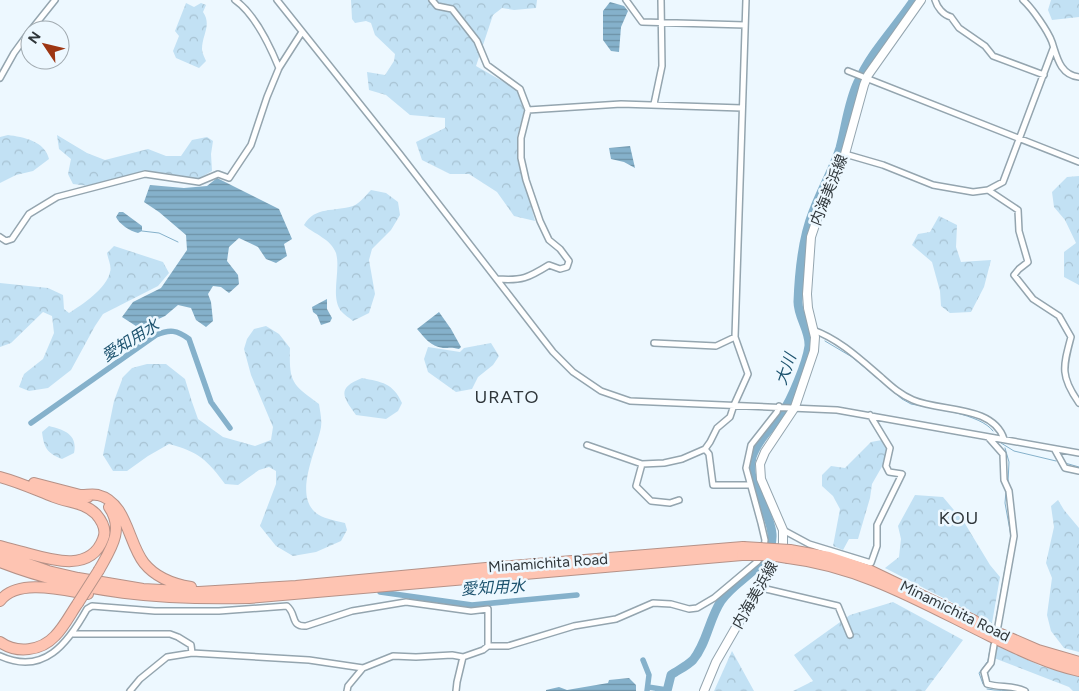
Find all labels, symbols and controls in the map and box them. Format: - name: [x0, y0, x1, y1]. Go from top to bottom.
- north arrow: [20, 20, 70, 70]
- text: N: [25, 29, 45, 47]
- street label: 内海美浜線: [807, 152, 851, 228]
- water label: 愛知用水: [98, 314, 164, 365]
- water label: 大川: [771, 349, 800, 387]
- district label: URATO: [475, 386, 539, 408]
- district label: KOU: [939, 507, 979, 529]
- street label: Minamichita Road: [488, 550, 608, 576]
- street label: 内海美浜線: [728, 558, 782, 632]
- water label: 愛知用水: [461, 576, 527, 599]
- street label: Minamichita Road: [897, 577, 1013, 645]

